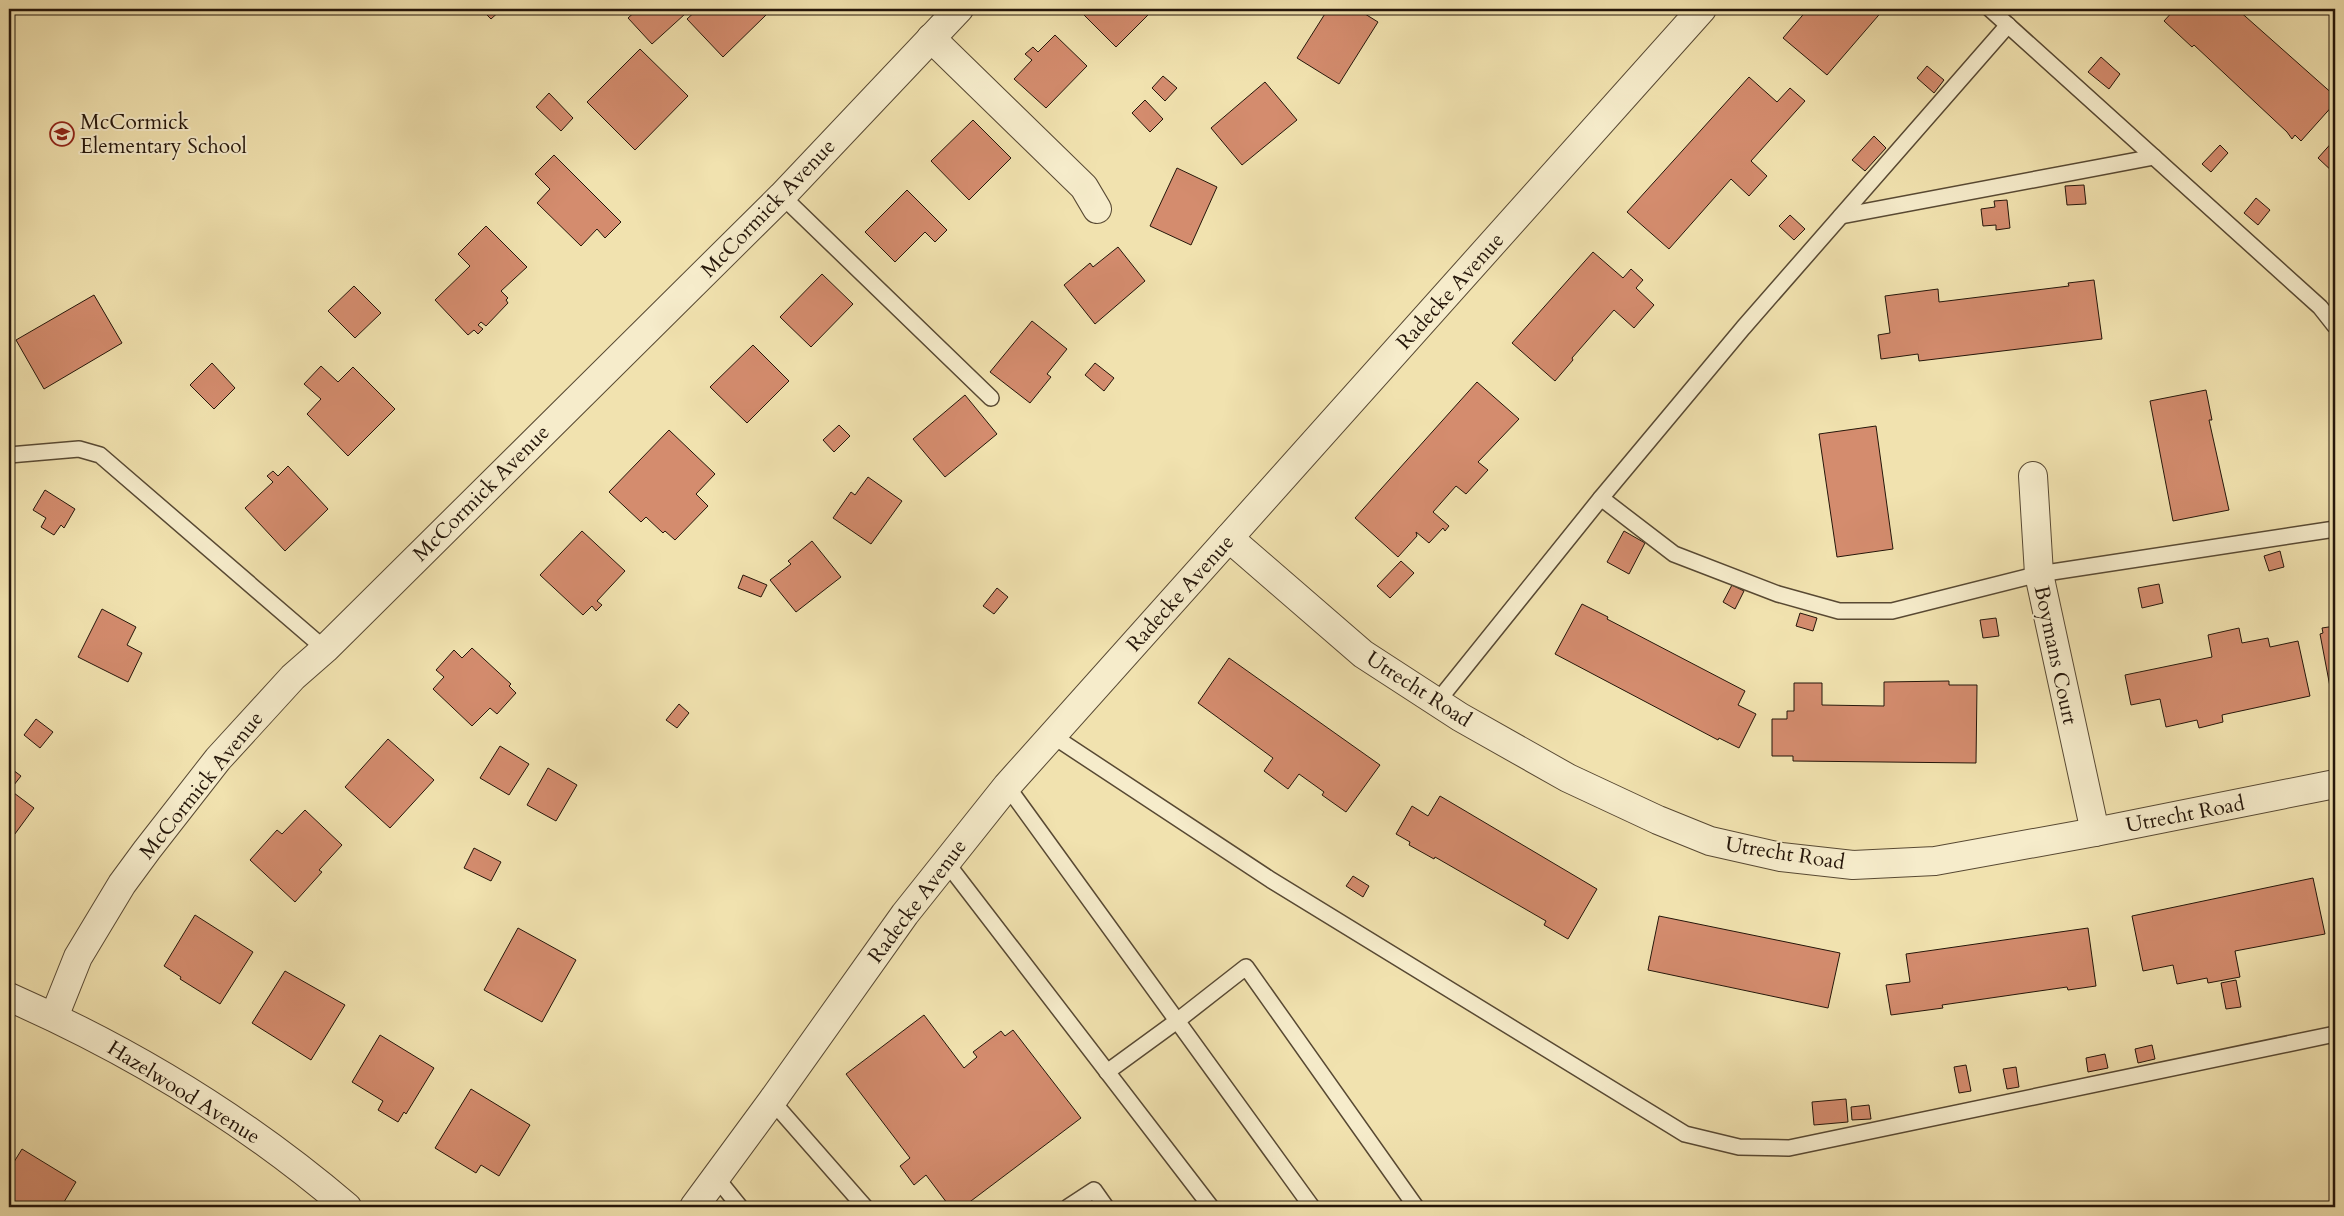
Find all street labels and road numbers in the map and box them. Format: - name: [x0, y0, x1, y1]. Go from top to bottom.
- street label: McCormick Avenue: [694, 133, 842, 284]
- street label: Radecke Avenue: [1390, 226, 1511, 356]
- street label: McCormick Avenue: [407, 419, 556, 568]
- street label: Radecke Avenue: [1120, 528, 1241, 658]
- street label: Boymans Court: [2027, 583, 2084, 728]
- street label: Utrecht Road: [1360, 644, 1477, 734]
- street label: McCormick Avenue: [133, 705, 270, 865]
- street label: Utrecht Road: [2123, 789, 2247, 840]
- street label: Utrecht Road: [1723, 830, 1847, 877]
- street label: Radecke Avenue: [861, 833, 974, 969]
- street label: Hazelwood Avenue: [102, 1034, 266, 1151]

